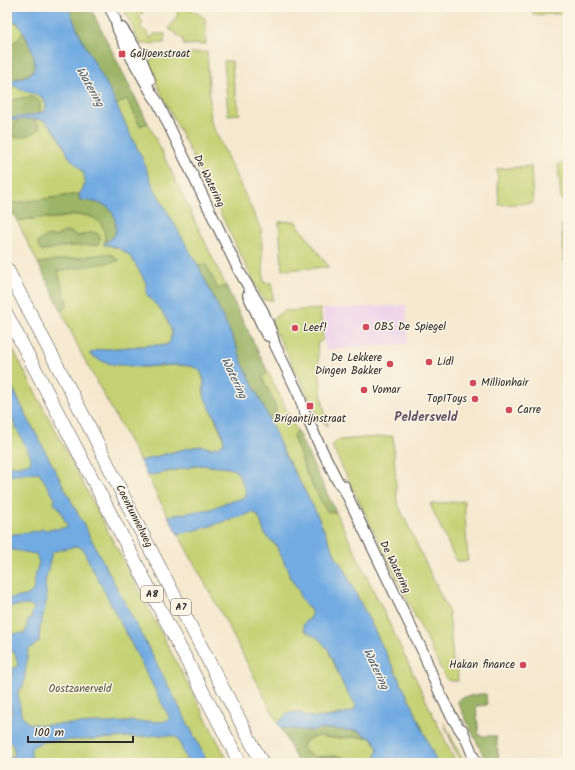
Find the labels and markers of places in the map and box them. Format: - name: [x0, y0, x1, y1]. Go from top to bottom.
- place label: Galjoenstraat: [130, 45, 191, 63]
- marker: Galjoenstraat: [117, 49, 127, 59]
- place label: OBS De Spiegel: [374, 318, 446, 336]
- place label: Leef!: [303, 319, 327, 337]
- marker: OBS De Spiegel: [361, 322, 371, 332]
- marker: Leef!: [290, 323, 300, 333]
- place label: De Lekkere Dingen Bakker: [315, 349, 383, 380]
- place label: Lidl: [437, 353, 454, 371]
- marker: Lidl: [424, 357, 434, 367]
- marker: De Lekkere Dingen Bakker: [385, 359, 395, 369]
- place label: Millionhair: [481, 374, 530, 392]
- marker: Millionhair: [468, 378, 478, 388]
- place label: Vomar: [372, 381, 402, 399]
- marker: Vomar: [359, 385, 369, 395]
- place label: Top1Toys: [427, 390, 467, 408]
- marker: Top1Toys: [470, 394, 480, 404]
- marker: Brigantijnstraat: [305, 401, 315, 411]
- place label: Carre: [517, 401, 541, 419]
- marker: Carre: [504, 405, 514, 415]
- place label: Brigantijnstraat: [274, 410, 347, 428]
- place label: Hakan finance: [449, 656, 515, 674]
- marker: Hakan finance: [518, 660, 528, 670]

